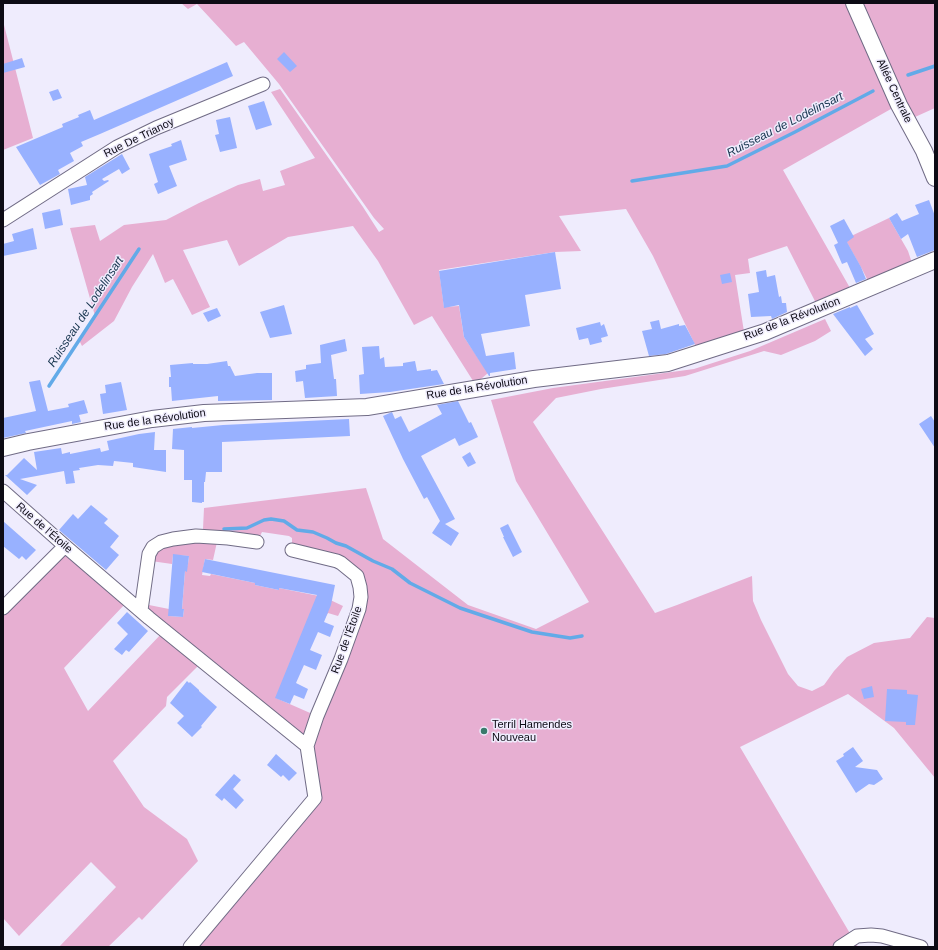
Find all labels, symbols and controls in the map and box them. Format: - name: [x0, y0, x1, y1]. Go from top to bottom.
- street label: Allée Centrale: [873, 57, 915, 125]
- water label: Ruisseau de Lodelinsart: [724, 89, 846, 161]
- street label: Rue De Trianoy: [102, 115, 176, 161]
- water label: Ruisseau de Lodelinsart: [45, 254, 127, 370]
- street label: Rue de la Révolution: [742, 295, 842, 343]
- street label: Rue de la Révolution: [426, 373, 528, 403]
- street label: Rue de la Révolution: [104, 406, 206, 434]
- street label: Rue de l'Étoile: [13, 500, 75, 556]
- street label: Rue de l'Étoile: [329, 605, 365, 675]
- place label: Terril Hamendes Nouveau: [492, 718, 572, 744]
- marker: Terril Hamendes Nouveau: [479, 726, 489, 736]

